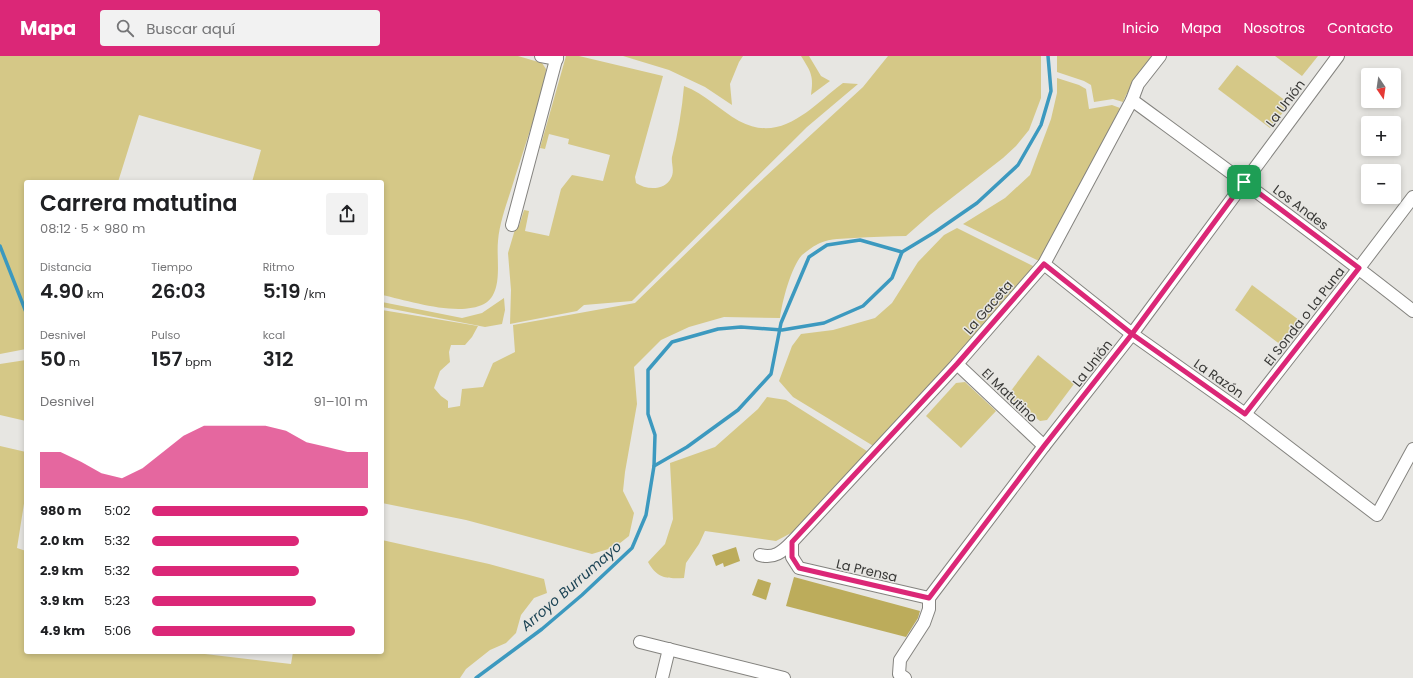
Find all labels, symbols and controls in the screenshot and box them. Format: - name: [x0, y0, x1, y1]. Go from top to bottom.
- search box: [100, 10, 380, 46]
- text: Mapa: [20, 15, 76, 42]
- icon: search: [114, 17, 136, 39]
- text: Buscar aquí: [146, 18, 235, 39]
- text: Inicio: [1122, 18, 1159, 38]
- text: Mapa: [1181, 18, 1222, 38]
- text: Nosotros: [1244, 18, 1305, 38]
- text: Contacto: [1327, 18, 1393, 38]
- north arrow: [1361, 68, 1401, 108]
- map controls: [1361, 68, 1401, 204]
- street label: La Unión: [1261, 76, 1309, 131]
- button: +: [1361, 116, 1401, 156]
- button: −: [1361, 164, 1401, 204]
- pin: [1227, 165, 1261, 199]
- icon: arrive: [1233, 171, 1255, 193]
- street label: Los Andes: [1269, 180, 1333, 235]
- text: Carrera matutina: [40, 188, 237, 219]
- button: share: [326, 193, 368, 235]
- text: 08:12 · 5 × 980 m: [40, 219, 145, 238]
- text: Distancia: [40, 259, 92, 275]
- text: Tiempo: [151, 259, 193, 275]
- text: Ritmo: [263, 259, 294, 275]
- street label: El Sonda o La Puna: [1260, 263, 1349, 370]
- street label: La Gaceta: [959, 276, 1017, 339]
- text: 4.90: [40, 277, 84, 305]
- text: 26:03: [151, 277, 206, 305]
- text: 5:19: [263, 277, 301, 305]
- text: km: [84, 286, 104, 302]
- text: /km: [301, 286, 326, 302]
- text: Desnivel: [40, 327, 86, 343]
- text: Pulso: [151, 327, 180, 343]
- text: kcal: [263, 327, 285, 343]
- street label: La Unión: [1068, 336, 1117, 391]
- text: 50: [40, 345, 66, 373]
- text: 157: [151, 345, 182, 373]
- text: 312: [263, 345, 293, 373]
- text: m: [66, 354, 80, 370]
- text: bpm: [182, 354, 212, 370]
- street label: La Razón: [1190, 354, 1248, 403]
- street label: El Matutino: [978, 364, 1042, 427]
- text: Desnivel: [40, 392, 94, 411]
- text: 91–101 m: [314, 392, 368, 411]
- text: 980 m: [40, 501, 81, 520]
- text: 5:02: [104, 501, 131, 520]
- text: 2.0 km: [40, 531, 84, 550]
- text: 5:32: [104, 531, 130, 550]
- water label: Arroyo Burrumayo: [516, 537, 626, 636]
- street label: La Prensa: [834, 554, 899, 587]
- text: 2.9 km: [40, 561, 84, 580]
- text: 5:32: [104, 561, 130, 580]
- text: 3.9 km: [40, 591, 84, 610]
- text: 5:23: [104, 591, 130, 610]
- text: 4.9 km: [40, 621, 85, 640]
- text: 5:06: [104, 621, 131, 640]

